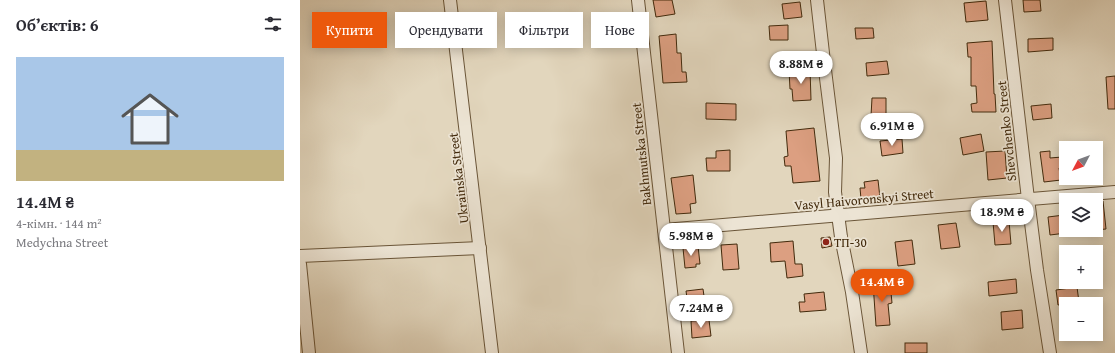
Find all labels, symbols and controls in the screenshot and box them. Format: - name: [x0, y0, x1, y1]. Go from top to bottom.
- text: Об’єктів: 6: [16, 12, 99, 37]
- chip: Купити: [312, 12, 387, 48]
- chip: Орендувати: [395, 12, 497, 48]
- chip: Фільтри: [505, 12, 583, 48]
- chip: Нове: [591, 12, 649, 48]
- icon: filters: [262, 13, 284, 35]
- pin: 8.88M ₴: [764, 51, 838, 85]
- text: 8.88M ₴: [779, 54, 823, 73]
- street label: Shevchenko Street: [992, 79, 1021, 182]
- icon: home: [114, 83, 186, 155]
- street label: Bakhmutska Street: [627, 101, 656, 206]
- pin: 6.91M ₴: [855, 113, 929, 147]
- text: 6.91M ₴: [870, 116, 914, 135]
- street label: Ukrainska Street: [443, 131, 473, 224]
- north arrow: [1059, 141, 1103, 185]
- map controls: [1059, 141, 1103, 341]
- street label: Vasyl Haivoronskyi Street: [793, 184, 935, 215]
- text: 14.4M ₴: [16, 189, 74, 214]
- button: layers: [1059, 193, 1103, 237]
- pin: 18.9M ₴: [965, 199, 1039, 233]
- text: 18.9M ₴: [980, 202, 1024, 221]
- text: 4-кімн. · 144 m²: [16, 214, 102, 233]
- pin: 5.98M ₴: [654, 223, 728, 257]
- text: 5.98M ₴: [669, 226, 713, 245]
- text: Medychna Street: [16, 233, 108, 252]
- place label: ТП-30: [834, 233, 867, 252]
- marker: ТП-30: [821, 237, 831, 247]
- button: +: [1059, 245, 1103, 289]
- pin: 14.4M ₴: [845, 269, 919, 303]
- text: 14.4M ₴: [860, 272, 904, 291]
- pin: 7.24M ₴: [664, 295, 738, 329]
- button: −: [1059, 297, 1103, 341]
- text: 7.24M ₴: [679, 298, 723, 317]

